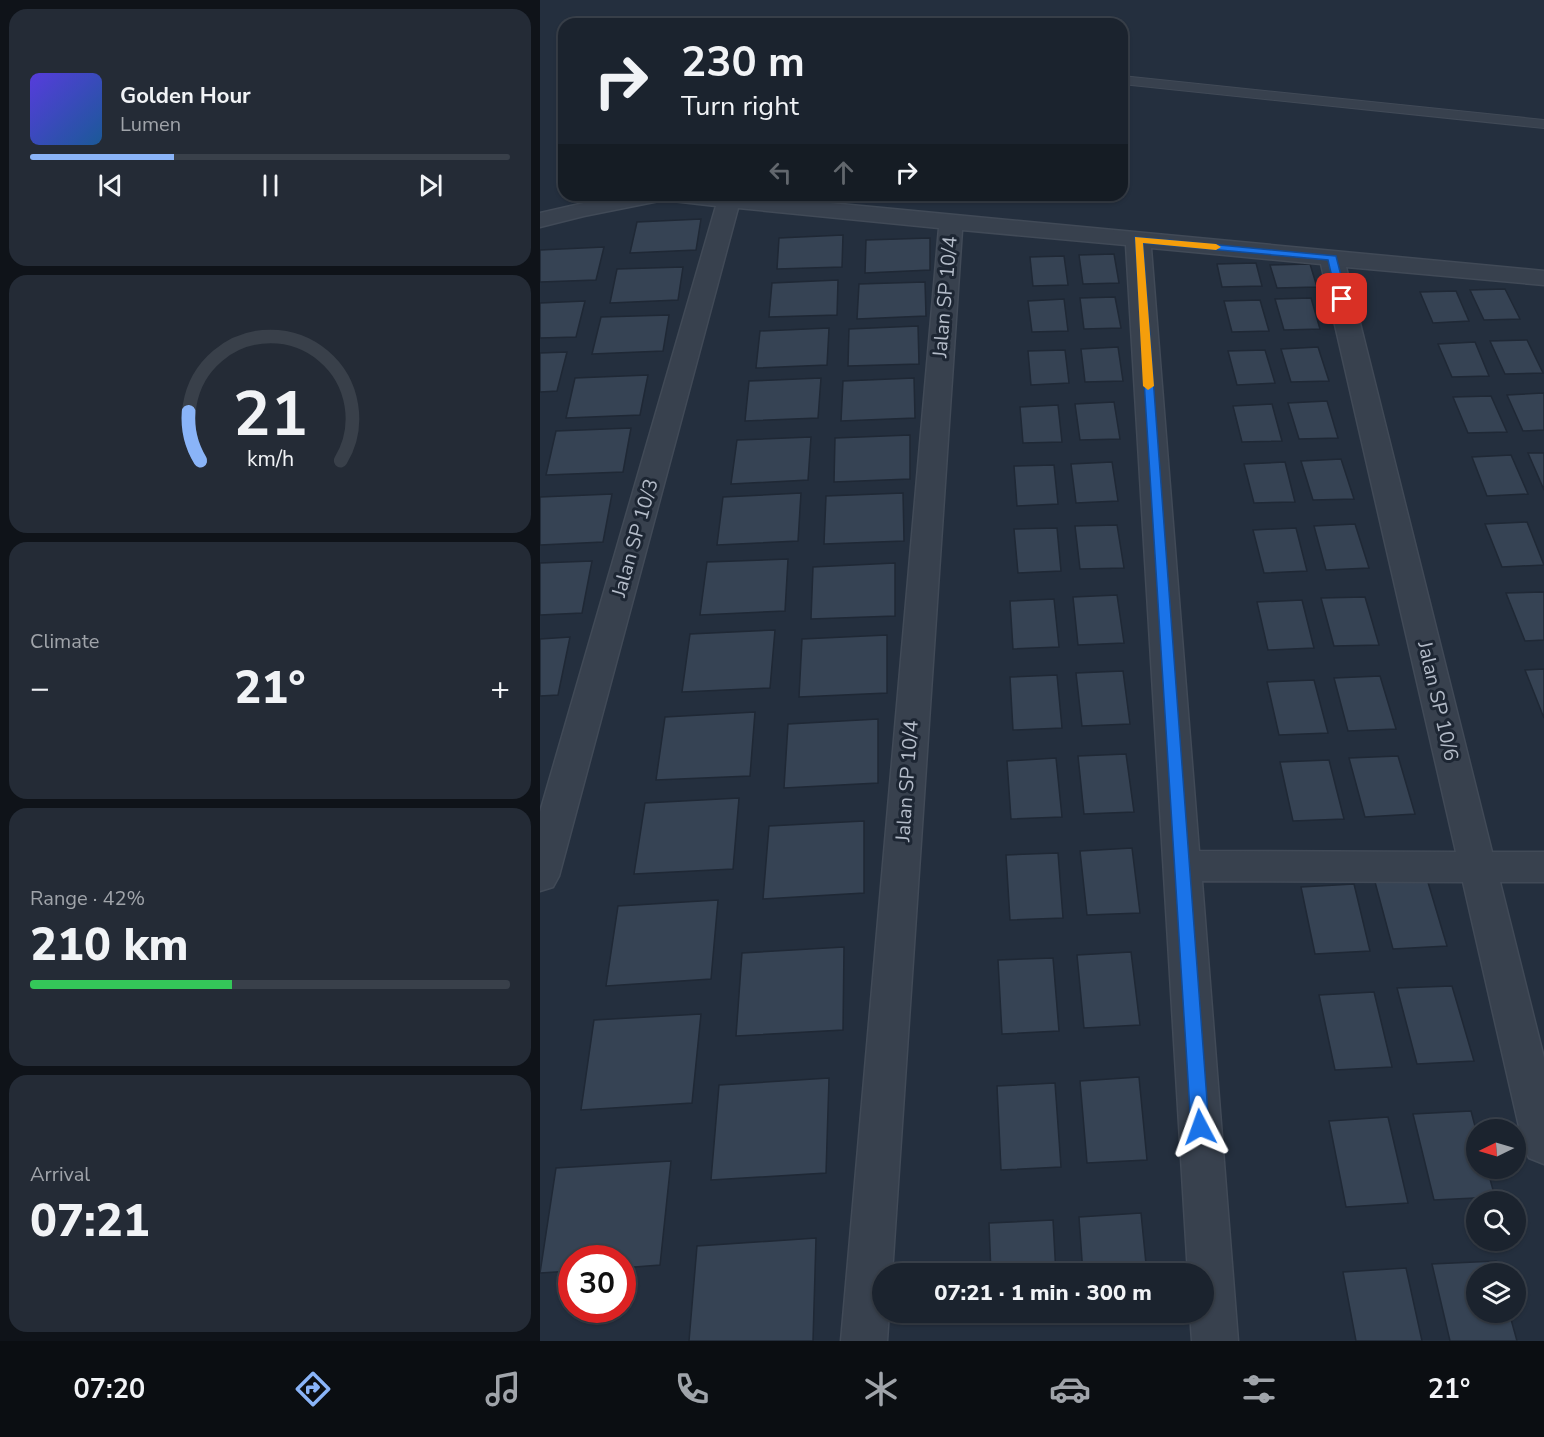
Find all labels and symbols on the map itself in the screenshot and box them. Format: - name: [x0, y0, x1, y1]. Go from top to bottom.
- street label: Jalan SP 10/4: [926, 235, 964, 360]
- pin: [1316, 273, 1367, 324]
- street label: Jalan SP 10/3: [605, 476, 665, 601]
- street label: Jalan SP 10/6: [1411, 638, 1465, 763]
- street label: Jalan SP 10/4: [889, 719, 925, 844]
- position arrow: [1168, 1095, 1232, 1159]
- north arrow: [1466, 1119, 1526, 1179]
- speed limit sign: 30: [558, 1245, 636, 1323]

